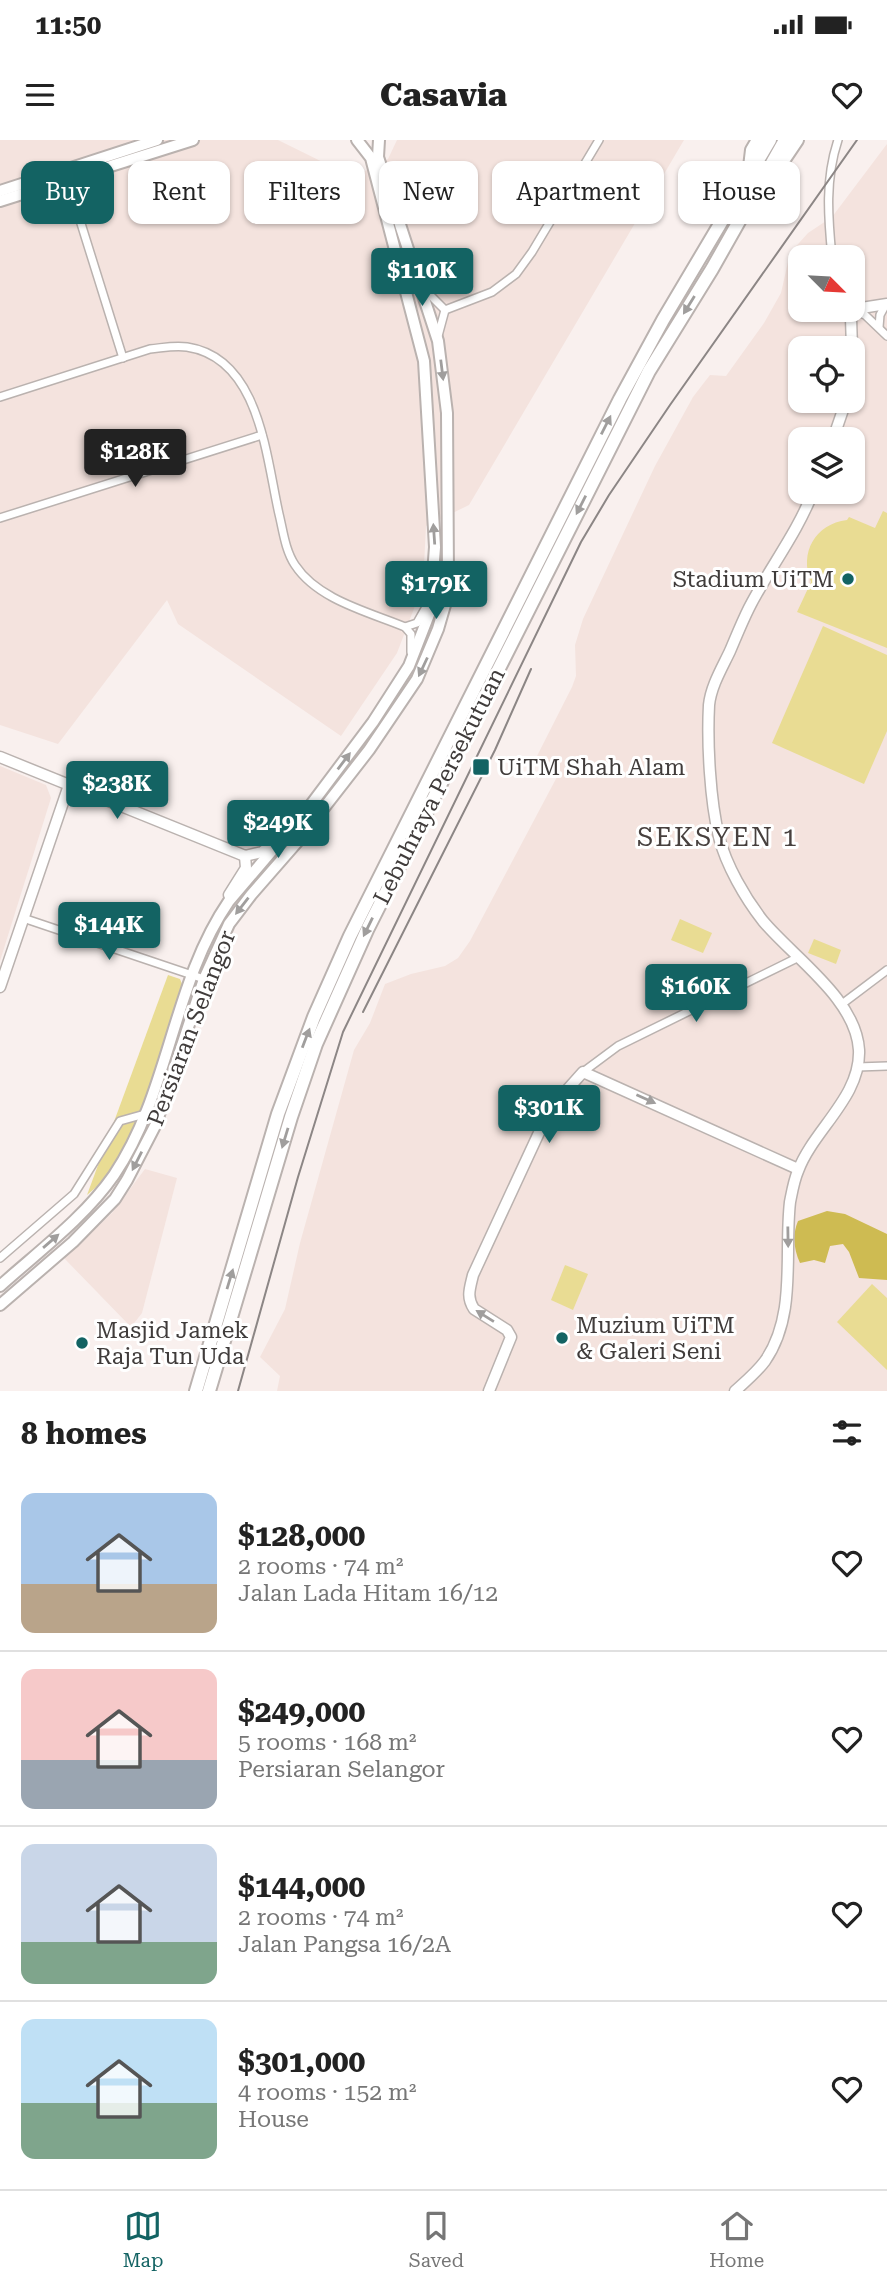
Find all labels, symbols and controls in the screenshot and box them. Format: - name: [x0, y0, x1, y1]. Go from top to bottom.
- text: 11:50: [35, 10, 101, 40]
- icon: menu: [21, 76, 59, 114]
- text: Casavia: [380, 76, 507, 114]
- icon: heart: [828, 76, 866, 114]
- chip: Buy: [21, 161, 114, 224]
- chip: Rent: [128, 161, 230, 224]
- chip: Filters: [244, 161, 365, 224]
- chip: New: [379, 161, 478, 224]
- chip: Apartment: [492, 161, 664, 224]
- chip: House: [678, 161, 800, 224]
- north arrow: [788, 245, 864, 322]
- map controls: [788, 245, 865, 504]
- pin: $110K: [373, 248, 471, 308]
- text: $110K: [387, 257, 457, 284]
- one-way arrow: [682, 295, 695, 315]
- button: locate: [788, 336, 865, 413]
- one-way arrow: [436, 359, 447, 381]
- one-way arrow: [601, 415, 612, 435]
- button: layers: [788, 427, 865, 504]
- pin: $128K: [86, 430, 184, 489]
- text: $128K: [100, 438, 170, 465]
- one-way arrow: [575, 495, 586, 515]
- one-way arrow: [429, 523, 440, 545]
- pin: $179K: [387, 561, 485, 621]
- place label: Stadium UiTM: [673, 566, 834, 593]
- text: $179K: [401, 570, 471, 597]
- marker: Stadium UiTM: [840, 571, 856, 587]
- one-way arrow: [417, 657, 429, 677]
- street label: Lebuhraya Persekutuan: [368, 663, 511, 909]
- one-way arrow: [337, 752, 351, 771]
- place label: UiTM Shah Alam: [497, 754, 685, 781]
- marker: UiTM Shah Alam: [471, 757, 491, 777]
- pin: $238K: [68, 762, 166, 821]
- text: $238K: [82, 770, 152, 797]
- pin: $249K: [229, 800, 327, 860]
- text: $249K: [243, 809, 313, 836]
- district label: SEKSYEN 1: [637, 822, 799, 852]
- one-way arrow: [235, 897, 249, 915]
- pin: $144K: [60, 902, 158, 962]
- text: $144K: [74, 911, 144, 938]
- one-way arrow: [363, 917, 374, 937]
- street label: Persiaran Selangor: [142, 927, 241, 1130]
- pin: $160K: [647, 964, 745, 1024]
- text: $160K: [661, 973, 731, 1000]
- one-way arrow: [300, 1028, 311, 1049]
- pin: $301K: [500, 1086, 598, 1145]
- one-way arrow: [636, 1093, 656, 1105]
- text: $301K: [514, 1094, 584, 1121]
- one-way arrow: [279, 1128, 289, 1149]
- one-way arrow: [132, 1151, 143, 1171]
- one-way arrow: [782, 1226, 794, 1248]
- one-way arrow: [42, 1233, 60, 1249]
- one-way arrow: [226, 1268, 236, 1289]
- one-way arrow: [476, 1309, 494, 1323]
- place label: Muzium UiTM & Galeri Seni: [576, 1312, 735, 1365]
- place label: Masjid Jamek Raja Tun Uda: [96, 1317, 249, 1370]
- marker: Muzium UiTM & Galeri Seni: [554, 1330, 570, 1346]
- marker: Masjid Jamek Raja Tun Uda: [74, 1335, 90, 1351]
- icon: filters: [828, 1414, 866, 1452]
- text: 8 homes: [21, 1416, 147, 1451]
- text: $128,000: [238, 1518, 365, 1553]
- icon: home: [77, 1521, 161, 1605]
- icon: heart: [828, 1544, 866, 1582]
- text: 2 rooms · 74 m²: [238, 1553, 404, 1580]
- text: Jalan Lada Hitam 16/12: [238, 1580, 498, 1607]
- text: $249,000: [238, 1694, 365, 1729]
- icon: home: [77, 1697, 161, 1781]
- icon: heart: [828, 1720, 866, 1758]
- text: 5 rooms · 168 m²: [238, 1729, 416, 1756]
- text: Persiaran Selangor: [238, 1756, 445, 1783]
- text: $144,000: [238, 1869, 365, 1904]
- icon: home: [77, 1872, 161, 1956]
- icon: heart: [828, 1895, 866, 1933]
- text: 2 rooms · 74 m²: [238, 1904, 404, 1931]
- text: Jalan Pangsa 16/2A: [238, 1931, 451, 1958]
- text: $301,000: [238, 2044, 365, 2079]
- icon: home: [77, 2047, 161, 2131]
- icon: heart: [828, 2070, 866, 2108]
- text: 4 rooms · 152 m²: [238, 2079, 416, 2106]
- text: House: [238, 2106, 309, 2133]
- tab: Map: [123, 2207, 163, 2272]
- tab: Saved: [409, 2207, 464, 2272]
- tab: Home: [709, 2207, 764, 2272]

